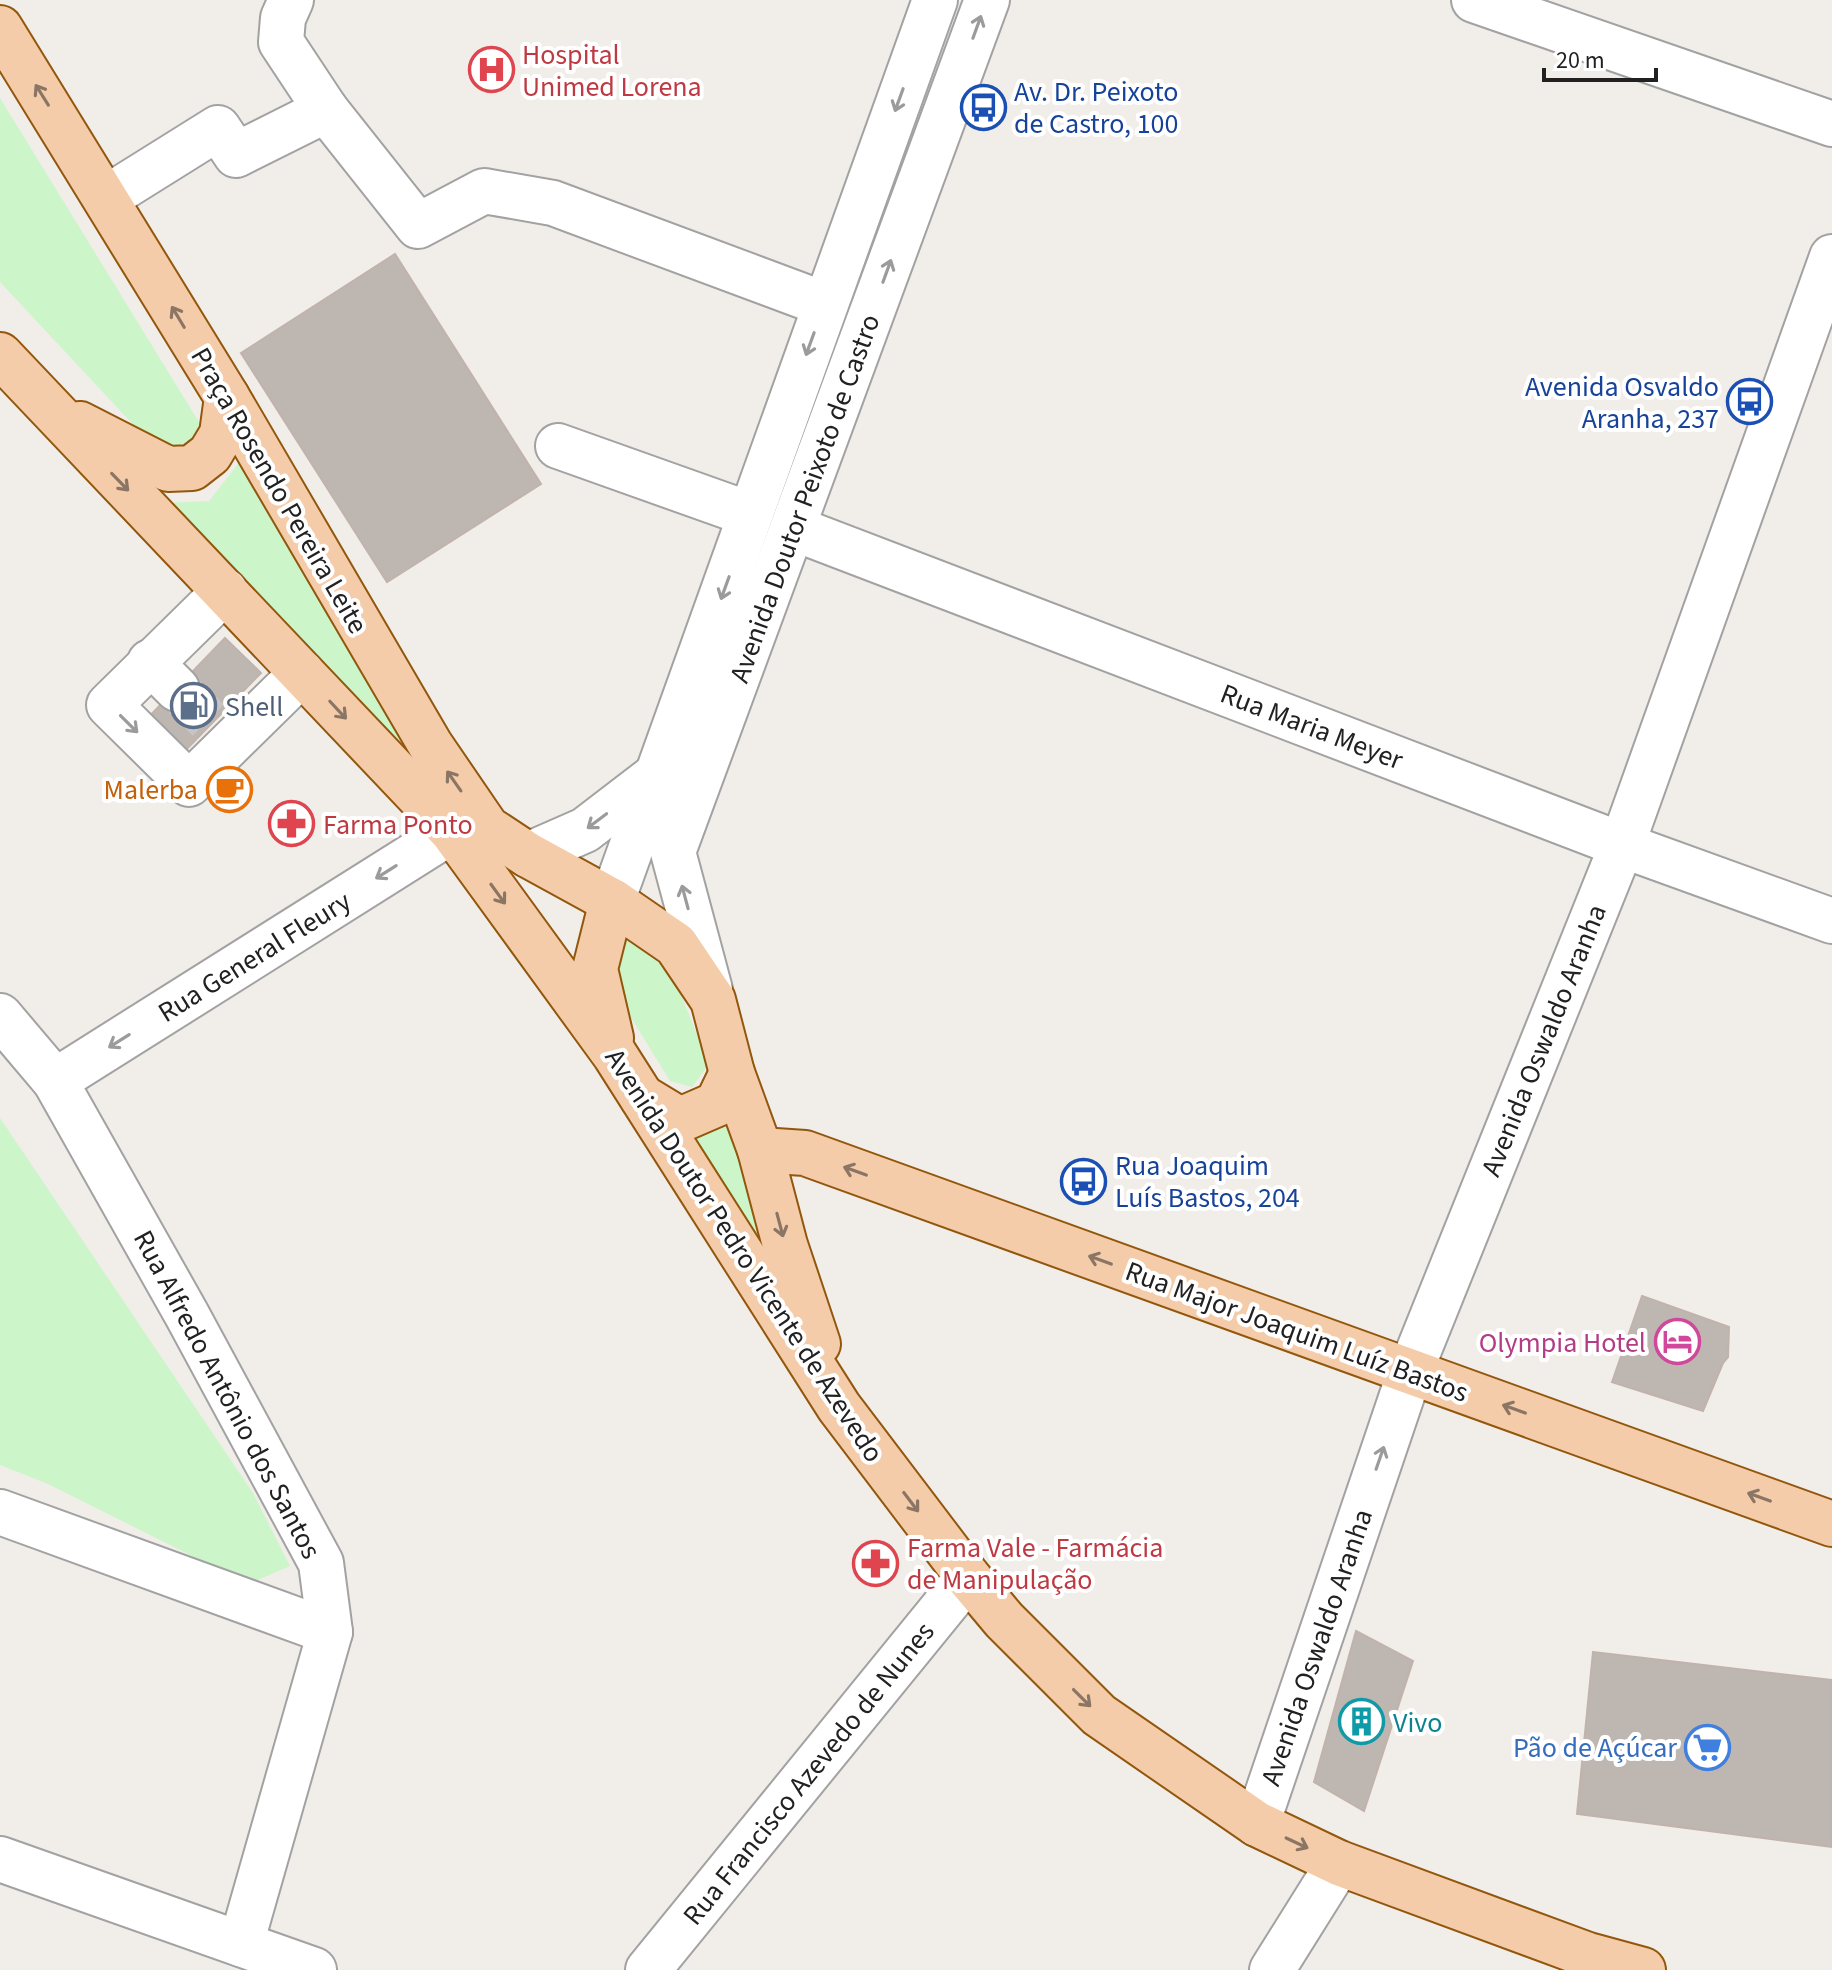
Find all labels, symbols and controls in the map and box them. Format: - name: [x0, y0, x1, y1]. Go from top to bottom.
- one-way arrow: [971, 15, 985, 39]
- scale bar: [1544, 32, 1656, 82]
- place label: Hospital Unimed Lorena: [522, 35, 702, 107]
- text: 20 m: [1556, 43, 1605, 78]
- hospital icon: Hospital Unimed Lorena: [467, 46, 515, 94]
- place label: Av. Dr. Peixoto de Castro, 100: [1014, 72, 1179, 144]
- bus stop icon: Av. Dr. Peixoto de Castro, 100: [959, 83, 1007, 131]
- one-way arrow: [34, 85, 50, 107]
- one-way arrow: [891, 87, 905, 111]
- one-way arrow: [881, 259, 895, 283]
- one-way arrow: [170, 306, 186, 329]
- street label: Avenida Doutor Peixoto de Castro: [720, 309, 890, 688]
- one-way arrow: [802, 331, 816, 356]
- street label: Praça Rosendo Pereira Leite: [181, 340, 378, 641]
- place label: Avenida Osvaldo Aranha, 237: [1525, 367, 1719, 439]
- bus stop icon: Avenida Osvaldo Aranha, 237: [1726, 378, 1774, 426]
- one-way arrow: [110, 472, 129, 491]
- one-way arrow: [716, 575, 731, 600]
- street label: Rua Maria Meyer: [1215, 674, 1409, 780]
- fuel station icon: Shell: [170, 682, 218, 730]
- place label: Shell: [225, 687, 283, 727]
- one-way arrow: [329, 700, 347, 720]
- one-way arrow: [119, 714, 138, 733]
- cafe icon: Malerba: [205, 765, 253, 813]
- place label: Malerba: [104, 770, 198, 810]
- one-way arrow: [446, 770, 462, 792]
- pharmacy icon: Farma Ponto: [268, 800, 316, 848]
- place label: Farma Ponto: [323, 805, 473, 845]
- one-way arrow: [587, 812, 608, 829]
- one-way arrow: [375, 865, 398, 881]
- street label: Rua General Fleury: [150, 881, 359, 1032]
- one-way arrow: [489, 883, 506, 904]
- one-way arrow: [677, 885, 692, 911]
- street label: Avenida Oswaldo Aranha: [1471, 898, 1617, 1182]
- one-way arrow: [108, 1033, 131, 1049]
- street label: Avenida Doutor Pedro Vicente de Azevedo: [595, 1041, 893, 1470]
- place label: Rua Joaquim Luís Bastos, 204: [1115, 1146, 1300, 1218]
- bus stop icon: Rua Joaquim Luís Bastos, 204: [1060, 1157, 1108, 1205]
- one-way arrow: [843, 1163, 868, 1177]
- one-way arrow: [774, 1212, 789, 1238]
- street label: Rua Alfredo Antônio dos Santos: [123, 1223, 331, 1566]
- street label: Rua Major Joaquim Luíz Bastos: [1120, 1251, 1474, 1413]
- one-way arrow: [1088, 1252, 1112, 1266]
- hotel icon: Olympia Hotel: [1653, 1318, 1701, 1366]
- place label: Olympia Hotel: [1479, 1323, 1646, 1363]
- one-way arrow: [1502, 1401, 1527, 1415]
- one-way arrow: [1374, 1446, 1389, 1471]
- one-way arrow: [1746, 1489, 1771, 1504]
- one-way arrow: [903, 1491, 920, 1513]
- street label: Avenida Oswaldo Aranha: [1251, 1504, 1383, 1791]
- place label: Farma Vale - Farmácia de Manipulação: [907, 1528, 1163, 1600]
- pharmacy icon: Farma Vale - Farmácia de Manipulação: [852, 1539, 900, 1587]
- street label: Rua Francisco Azevedo de Nunes: [674, 1613, 944, 1934]
- one-way arrow: [1072, 1688, 1091, 1707]
- building icon: Vivo: [1338, 1698, 1386, 1746]
- place label: Vivo: [1393, 1703, 1442, 1743]
- supermarket icon: Pão de Açúcar: [1684, 1723, 1732, 1771]
- place label: Pão de Açúcar: [1513, 1728, 1677, 1768]
- one-way arrow: [1284, 1836, 1308, 1851]

